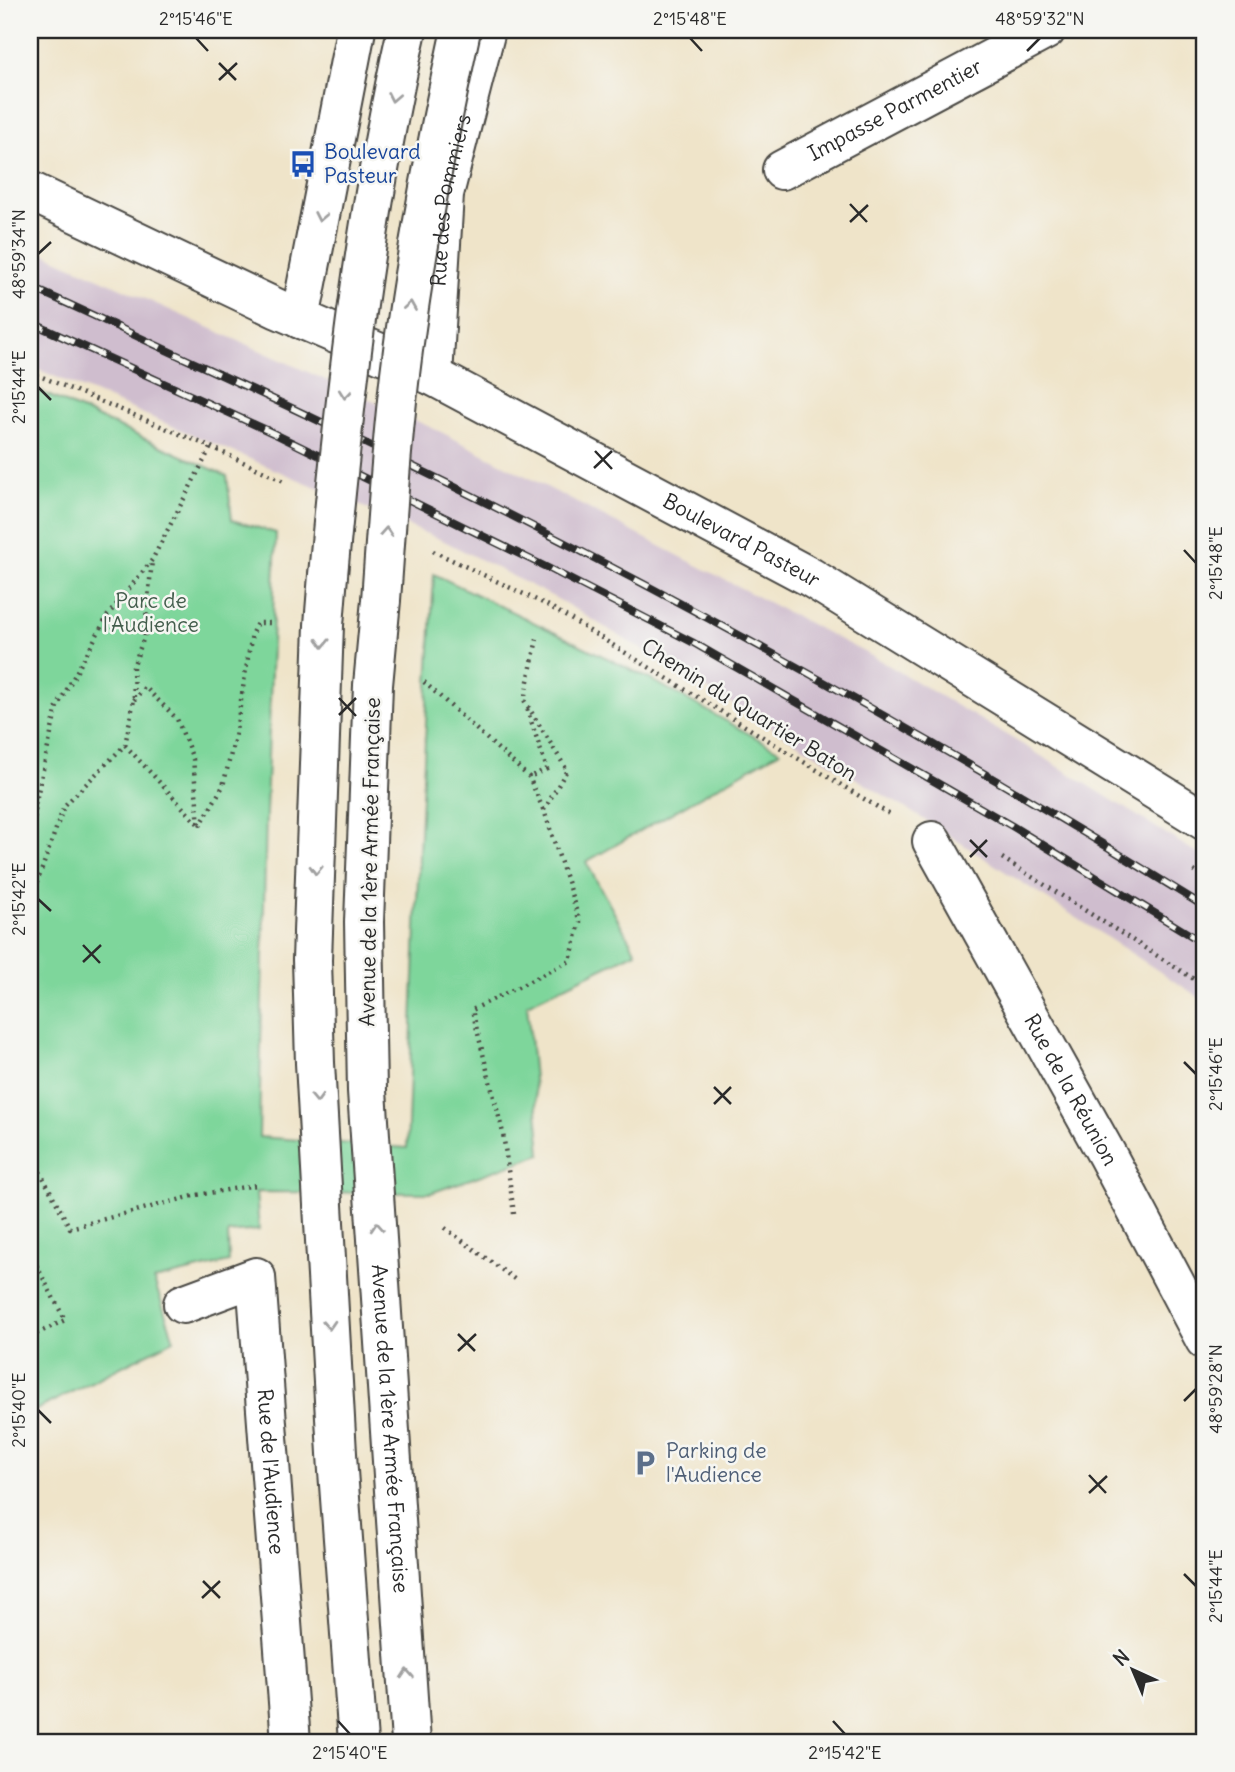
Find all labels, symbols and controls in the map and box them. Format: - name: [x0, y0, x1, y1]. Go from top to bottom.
- text: 2°15'46"E: [159, 7, 233, 30]
- text: 2°15'48"E: [653, 7, 727, 30]
- text: 48°59'32"N: [995, 7, 1085, 30]
- street label: Impasse Parmentier: [803, 52, 987, 167]
- one-way arrow: [386, 91, 401, 103]
- street label: Rue des Pommiers: [424, 111, 477, 287]
- place label: Boulevard Pasteur: [324, 138, 421, 189]
- bus stop icon: Boulevard Pasteur: [288, 149, 318, 179]
- text: 48°59'34"N: [7, 209, 30, 299]
- one-way arrow: [313, 211, 328, 223]
- one-way arrow: [402, 300, 417, 312]
- text: 2°15'44"E: [7, 350, 30, 424]
- one-way arrow: [338, 388, 353, 400]
- street label: Boulevard Pasteur: [658, 487, 826, 593]
- one-way arrow: [378, 526, 393, 537]
- text: 2°15'48"E: [1204, 526, 1227, 600]
- park label: Parc de l'Audience: [103, 587, 199, 638]
- street label: Chemin du Quartier Baton: [636, 632, 862, 787]
- one-way arrow: [316, 638, 331, 649]
- street label: Avenue de la 1ère Armée Française: [353, 697, 386, 1027]
- text: 2°15'42"E: [7, 862, 30, 936]
- one-way arrow: [308, 865, 323, 876]
- street label: Rue de la Réunion: [1018, 1009, 1124, 1170]
- text: 2°15'46"E: [1204, 1037, 1227, 1111]
- one-way arrow: [309, 1093, 324, 1104]
- one-way arrow: [369, 1221, 384, 1232]
- street label: Avenue de la 1ère Armée Française: [366, 1263, 415, 1594]
- one-way arrow: [321, 1320, 336, 1331]
- text: 48°59'28"N: [1204, 1344, 1227, 1434]
- text: 2°15'40"E: [7, 1372, 30, 1448]
- street label: Rue de l'Audience: [251, 1388, 291, 1555]
- place label: Parking de l'Audience: [666, 1437, 767, 1488]
- parking icon: Parking de l'Audience: [630, 1448, 660, 1478]
- text: 2°15'44"E: [1204, 1549, 1227, 1623]
- north arrow: [1098, 1636, 1168, 1706]
- text: N: [1108, 1645, 1134, 1671]
- one-way arrow: [399, 1668, 414, 1679]
- text: 2°15'40"E: [312, 1741, 388, 1764]
- text: 2°15'42"E: [808, 1741, 882, 1764]

